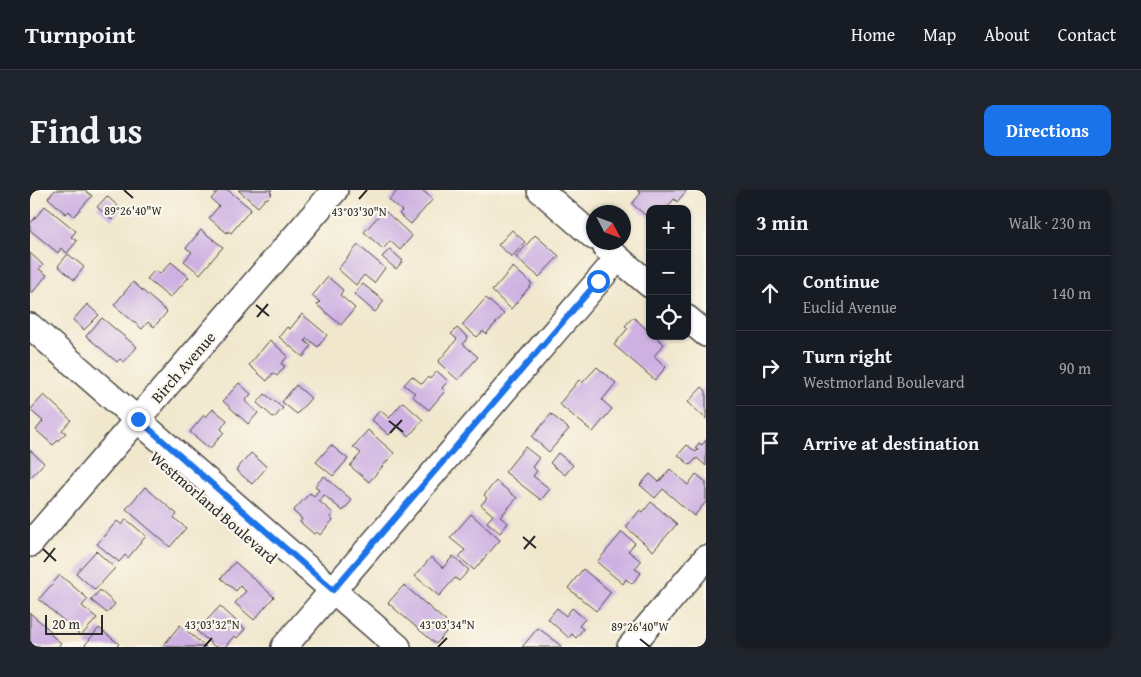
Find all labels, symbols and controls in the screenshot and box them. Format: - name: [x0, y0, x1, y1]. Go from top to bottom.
- text: Turnpoint: [25, 17, 135, 52]
- text: Home: [851, 21, 895, 48]
- text: Map: [923, 21, 956, 48]
- text: About: [984, 21, 1030, 48]
- text: Contact: [1058, 21, 1116, 48]
- text: Find us: [30, 105, 143, 156]
- button: Directions: [984, 105, 1111, 156]
- text: 89°26'40"W: [104, 202, 163, 219]
- text: 43°03'30"N: [331, 203, 387, 220]
- north arrow: [586, 205, 631, 250]
- map controls: [646, 205, 691, 340]
- button: +: [646, 205, 691, 250]
- text: 3 min: [756, 207, 808, 238]
- text: Walk · 230 m: [1008, 211, 1091, 235]
- button: −: [646, 250, 691, 295]
- text: Continue: [803, 267, 880, 295]
- route start: [587, 270, 610, 293]
- icon: ahead: [756, 279, 784, 307]
- text: 140 m: [1051, 281, 1091, 305]
- button: locate: [646, 295, 691, 340]
- text: Euclid Avenue: [803, 295, 897, 319]
- street label: Birch Avenue: [145, 326, 221, 408]
- text: Turn right: [803, 342, 892, 370]
- icon: right: [756, 354, 784, 382]
- text: 90 m: [1059, 356, 1091, 380]
- text: Westmorland Boulevard: [803, 370, 965, 394]
- route end: [127, 408, 150, 431]
- icon: arrive: [756, 429, 784, 457]
- text: Arrive at destination: [803, 429, 979, 457]
- street label: Westmorland Boulevard: [145, 445, 283, 569]
- scale bar: [45, 612, 102, 635]
- text: 20 m: [52, 614, 80, 634]
- text: 43°03'32"N: [184, 616, 240, 633]
- text: 43°03'34"N: [419, 616, 475, 633]
- text: 89°26'40"W: [611, 618, 670, 635]

